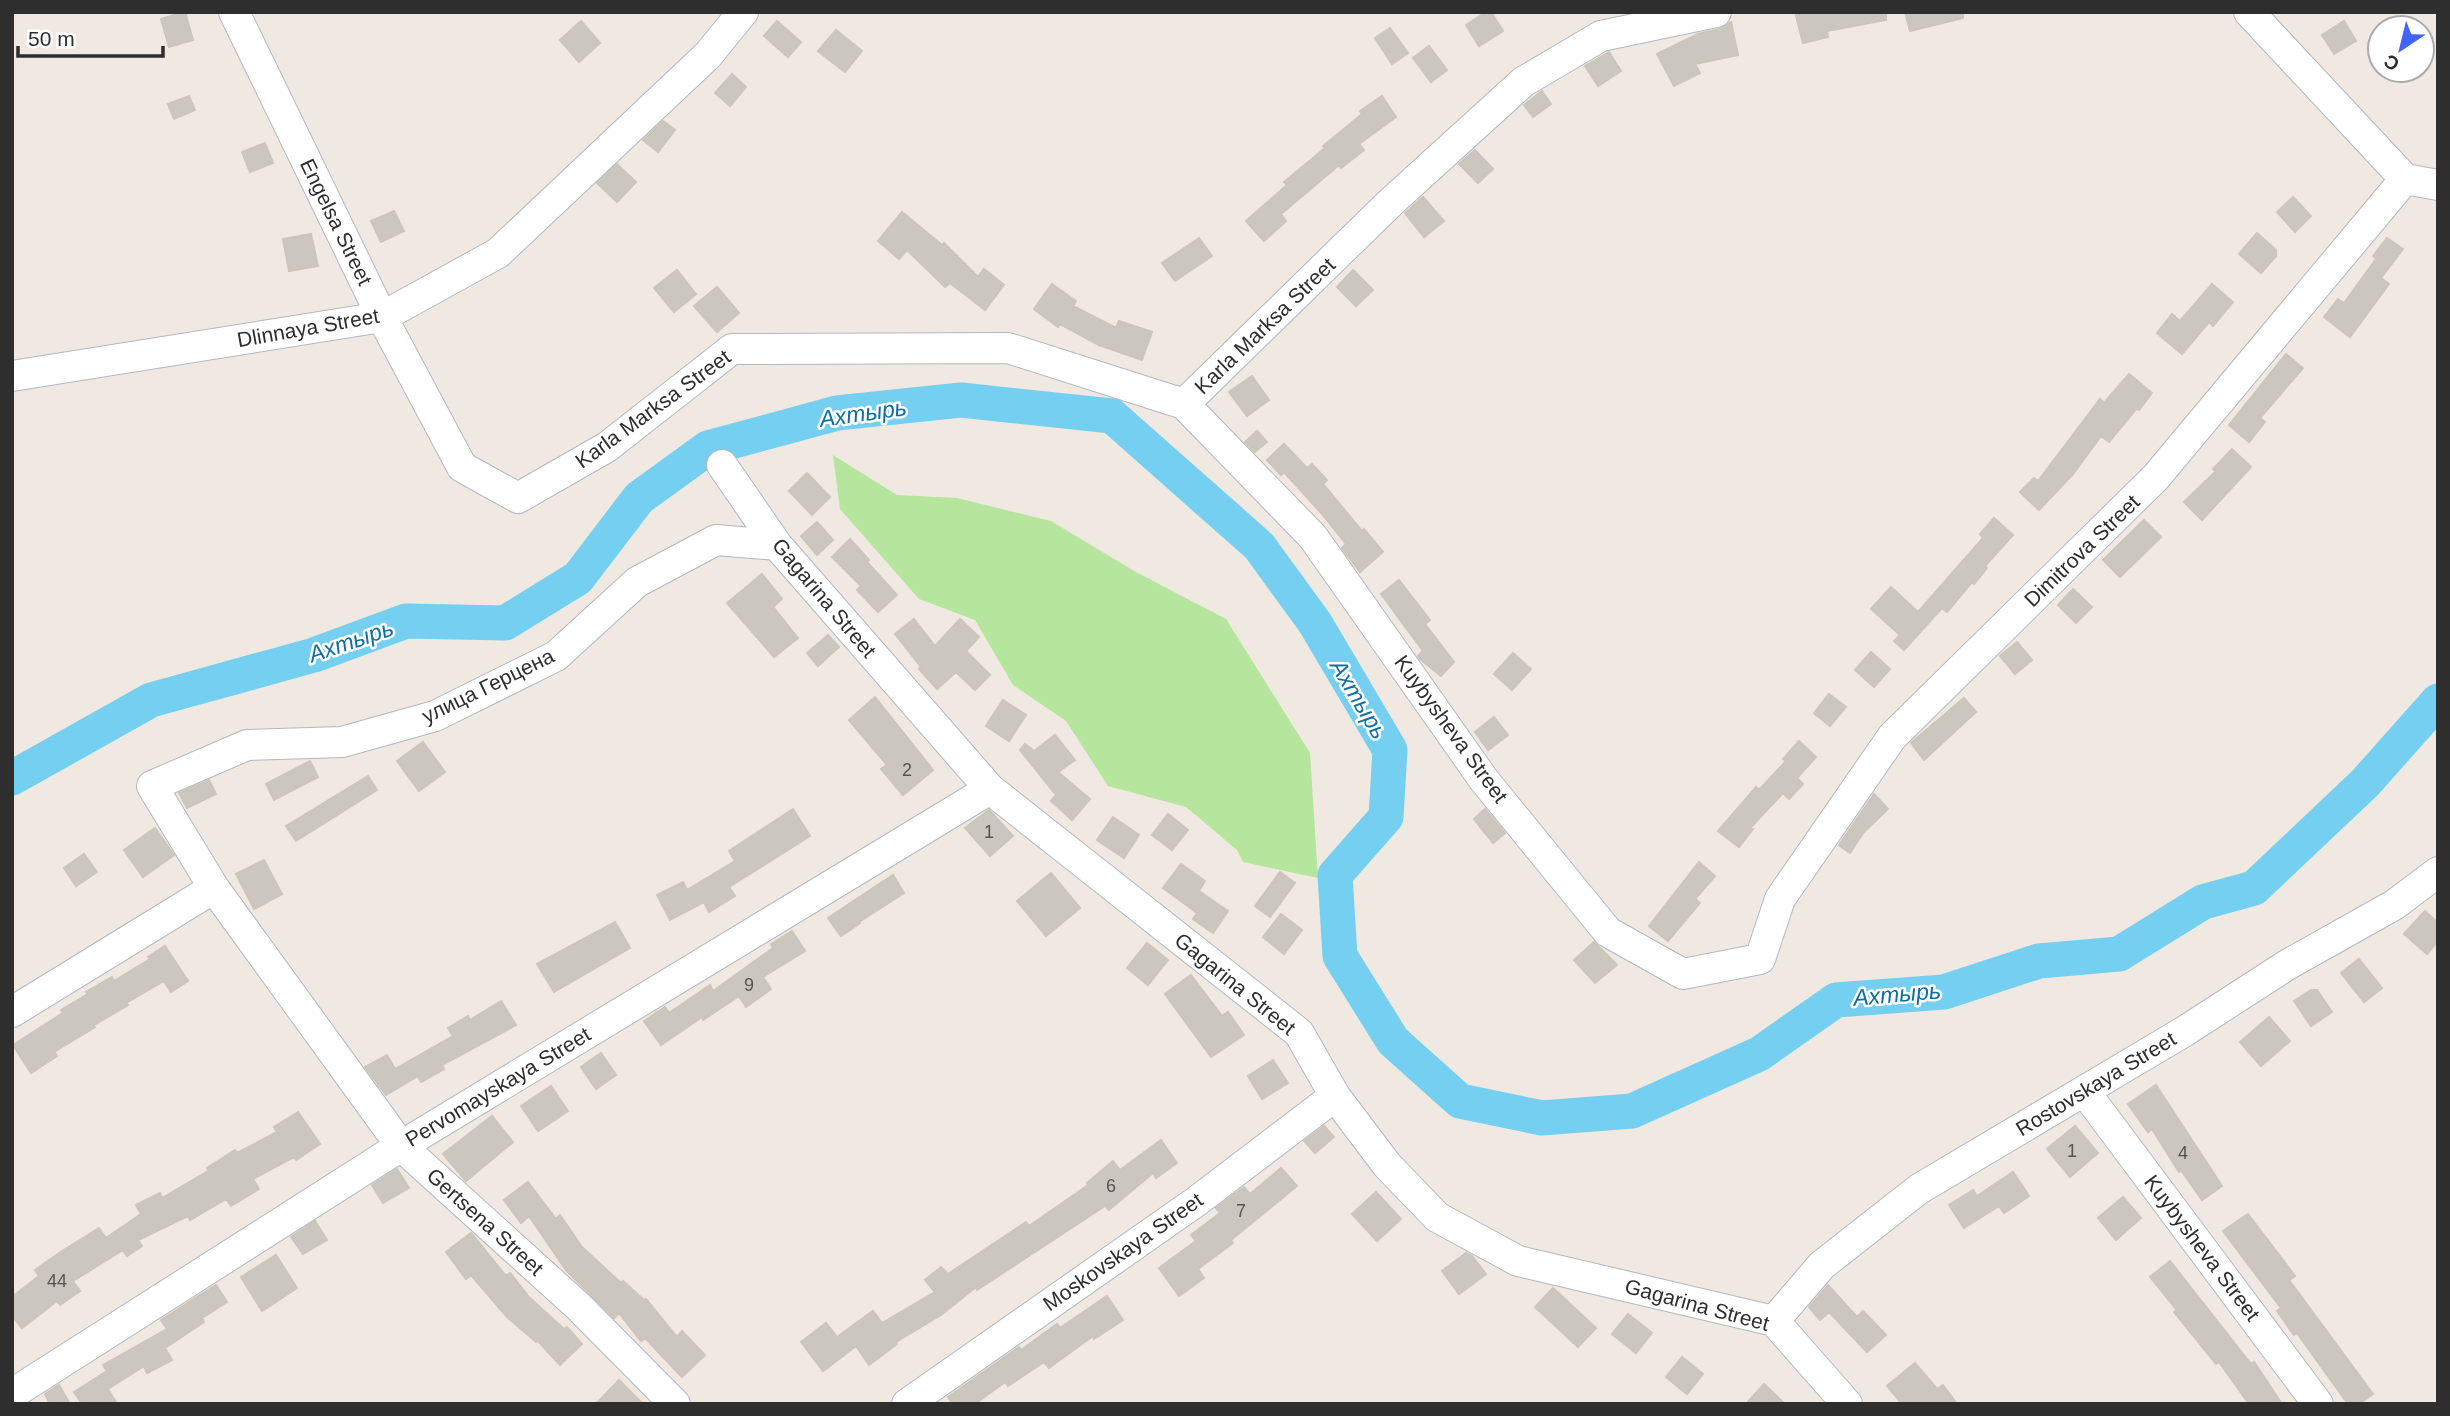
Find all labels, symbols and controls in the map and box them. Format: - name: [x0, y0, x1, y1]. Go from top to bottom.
- scale bar: [18, 14, 163, 58]
- north arrow: [2366, 14, 2436, 84]
- text: 50 m: [28, 27, 75, 50]
- text: С: [2380, 50, 2403, 75]
- street label: Engelsa Street: [296, 155, 377, 289]
- street label: Karla Marksa Street: [1190, 253, 1339, 398]
- street label: Dlinnaya Street: [235, 304, 381, 351]
- street label: Karla Marksa Street: [571, 345, 735, 472]
- water label: Ахтырь: [816, 394, 908, 432]
- street label: Dimitrova Street: [2020, 490, 2144, 611]
- street label: Gagarina Street: [768, 533, 881, 662]
- water label: Ахтырь: [303, 614, 397, 668]
- street label: улица Герцена: [418, 644, 558, 727]
- street label: Kuybysheva Street: [1390, 651, 1513, 807]
- water label: Ахтырь: [1324, 653, 1393, 743]
- house number: 2: [902, 760, 912, 780]
- house number: 1: [984, 822, 994, 842]
- street label: Gagarina Street: [1170, 928, 1300, 1039]
- house number: 9: [744, 975, 754, 995]
- water label: Ахтырь: [1850, 977, 1942, 1011]
- street label: Pervomayskaya Street: [401, 1022, 594, 1151]
- street label: Rostovskaya Street: [2012, 1027, 2180, 1140]
- house number: 1: [2067, 1141, 2077, 1161]
- house number: 4: [2178, 1143, 2188, 1163]
- street label: Gertsena Street: [423, 1163, 548, 1280]
- street label: Kuybysheva Street: [2140, 1170, 2265, 1325]
- house number: 6: [1106, 1176, 1116, 1196]
- street label: Moskovskaya Street: [1039, 1188, 1207, 1315]
- house number: 7: [1236, 1201, 1246, 1221]
- house number: 44: [47, 1271, 67, 1291]
- street label: Gagarina Street: [1623, 1274, 1772, 1335]

